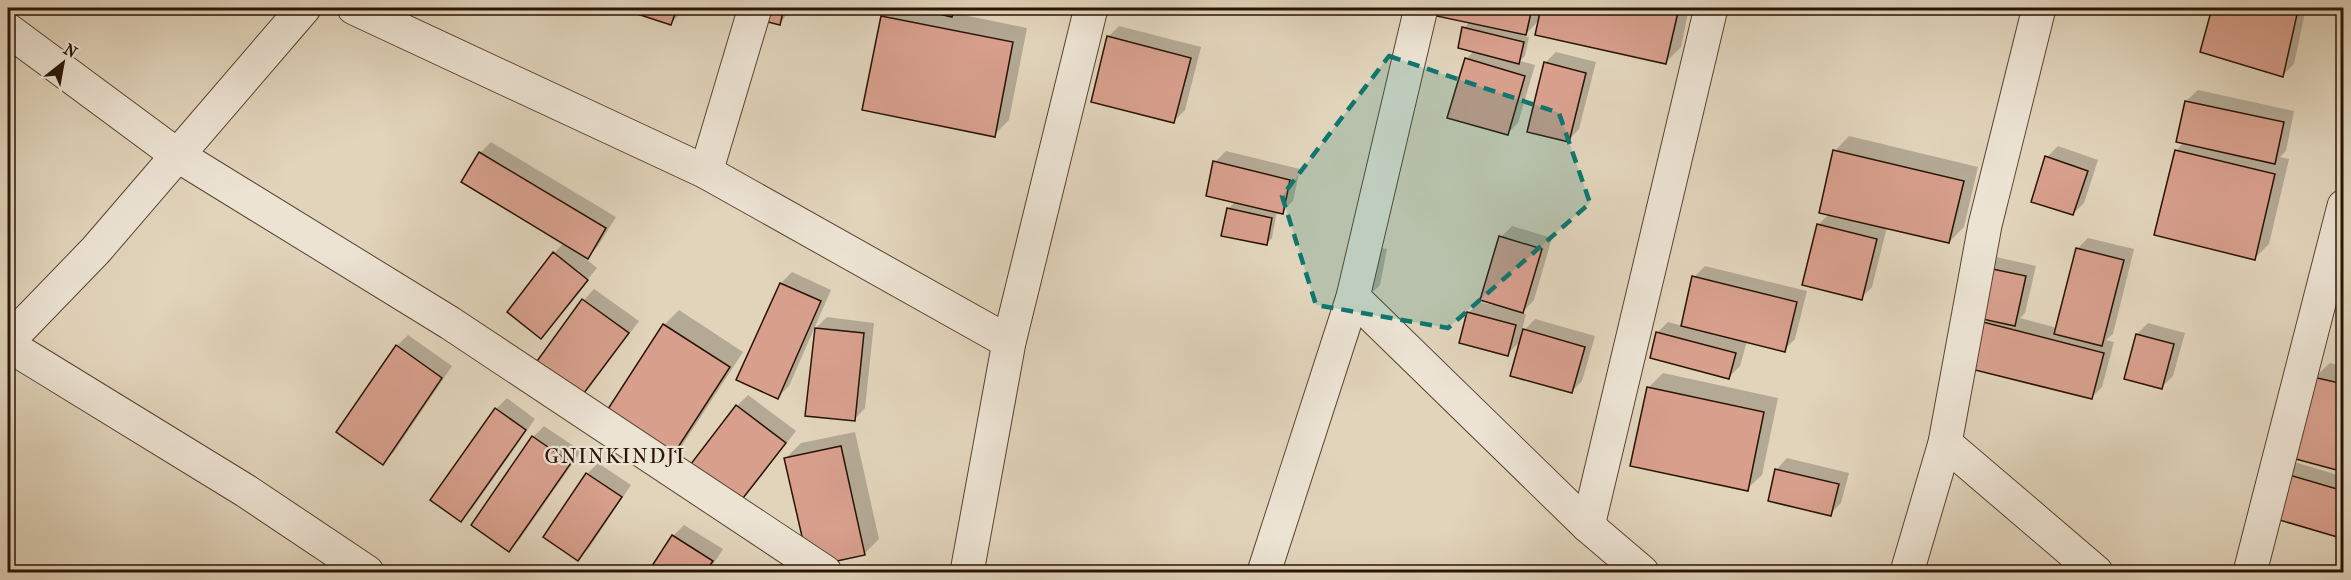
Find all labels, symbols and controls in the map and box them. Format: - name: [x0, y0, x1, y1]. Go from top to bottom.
- north arrow: [33, 33, 93, 93]
- text: N: [60, 39, 81, 62]
- district label: GNINKINDJI: [544, 444, 686, 468]

